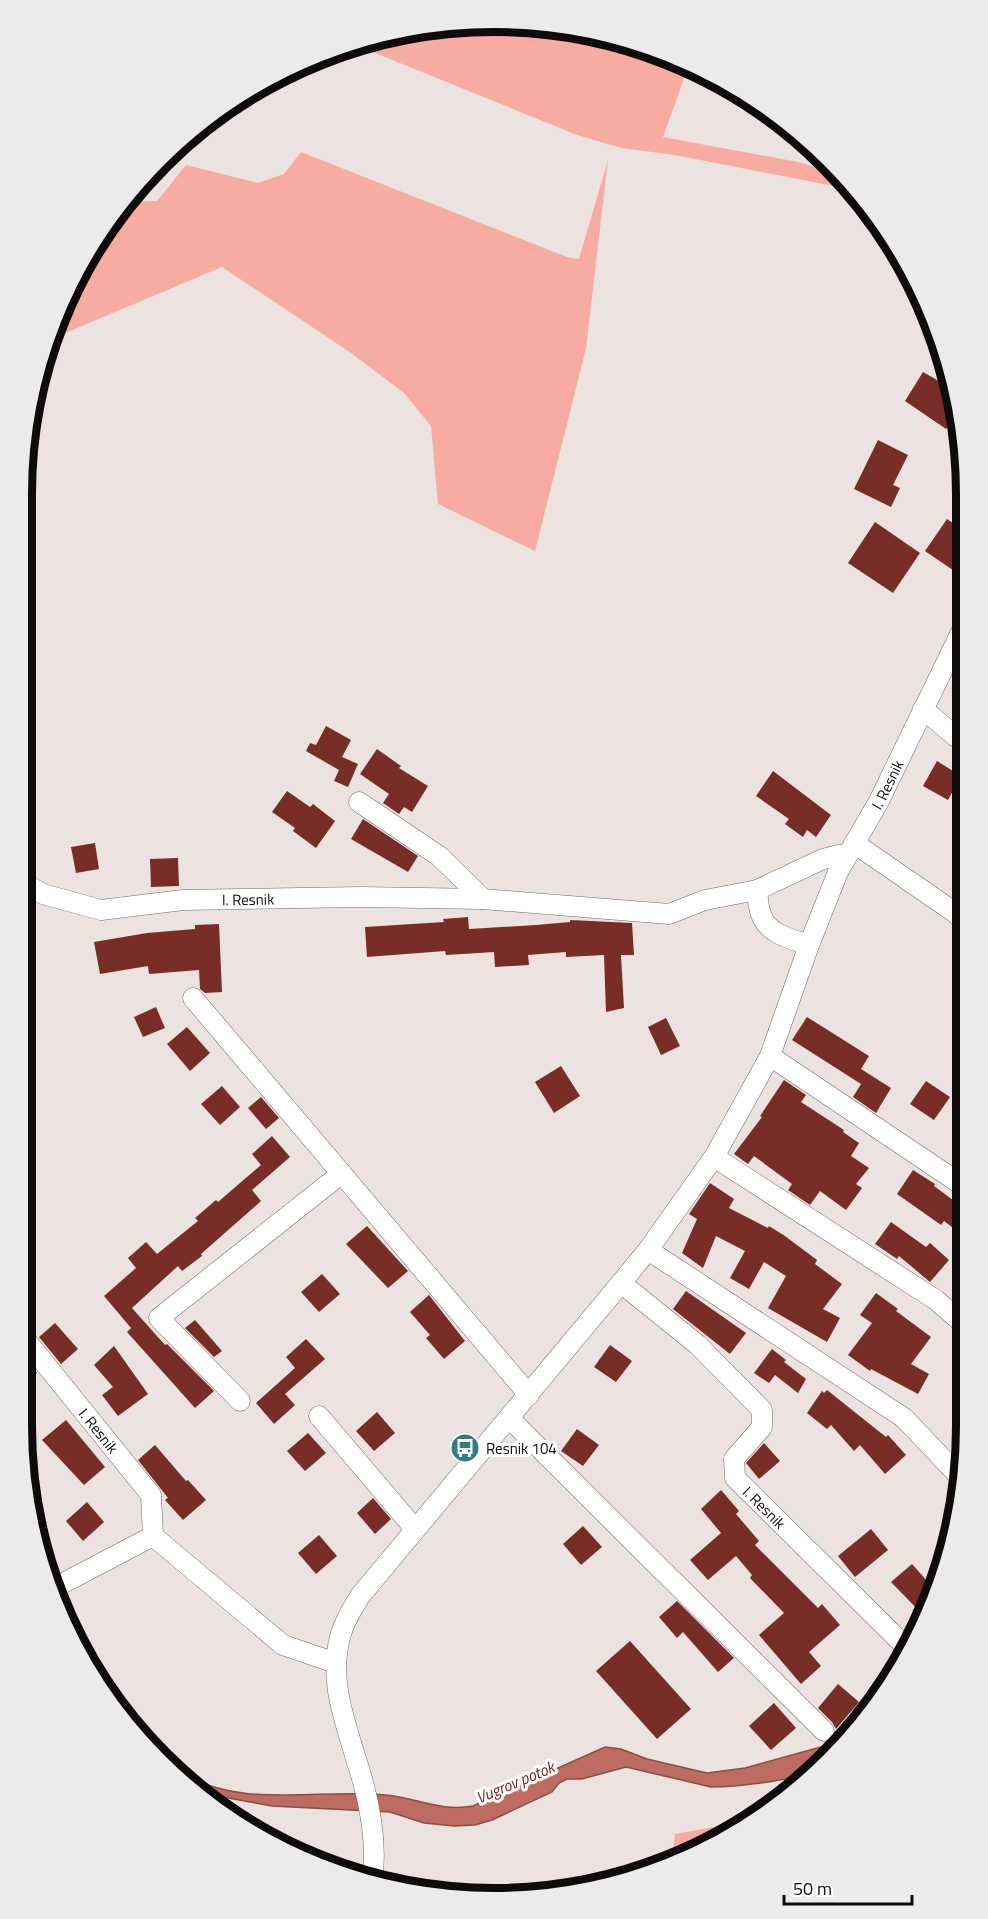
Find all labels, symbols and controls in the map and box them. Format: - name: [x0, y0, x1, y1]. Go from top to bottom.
- street label: I. Resnik: [865, 756, 909, 814]
- street label: I. Resnik: [222, 887, 274, 911]
- street label: I. Resnik: [73, 1403, 124, 1458]
- bus stop icon: Resnik 104: [449, 1432, 481, 1464]
- place label: Resnik 104: [486, 1437, 557, 1460]
- street label: I. Resnik: [738, 1480, 791, 1534]
- water label: Vugrov potok: [472, 1754, 560, 1809]
- scale bar: [784, 1868, 912, 1906]
- text: 50 m: [793, 1875, 832, 1902]

